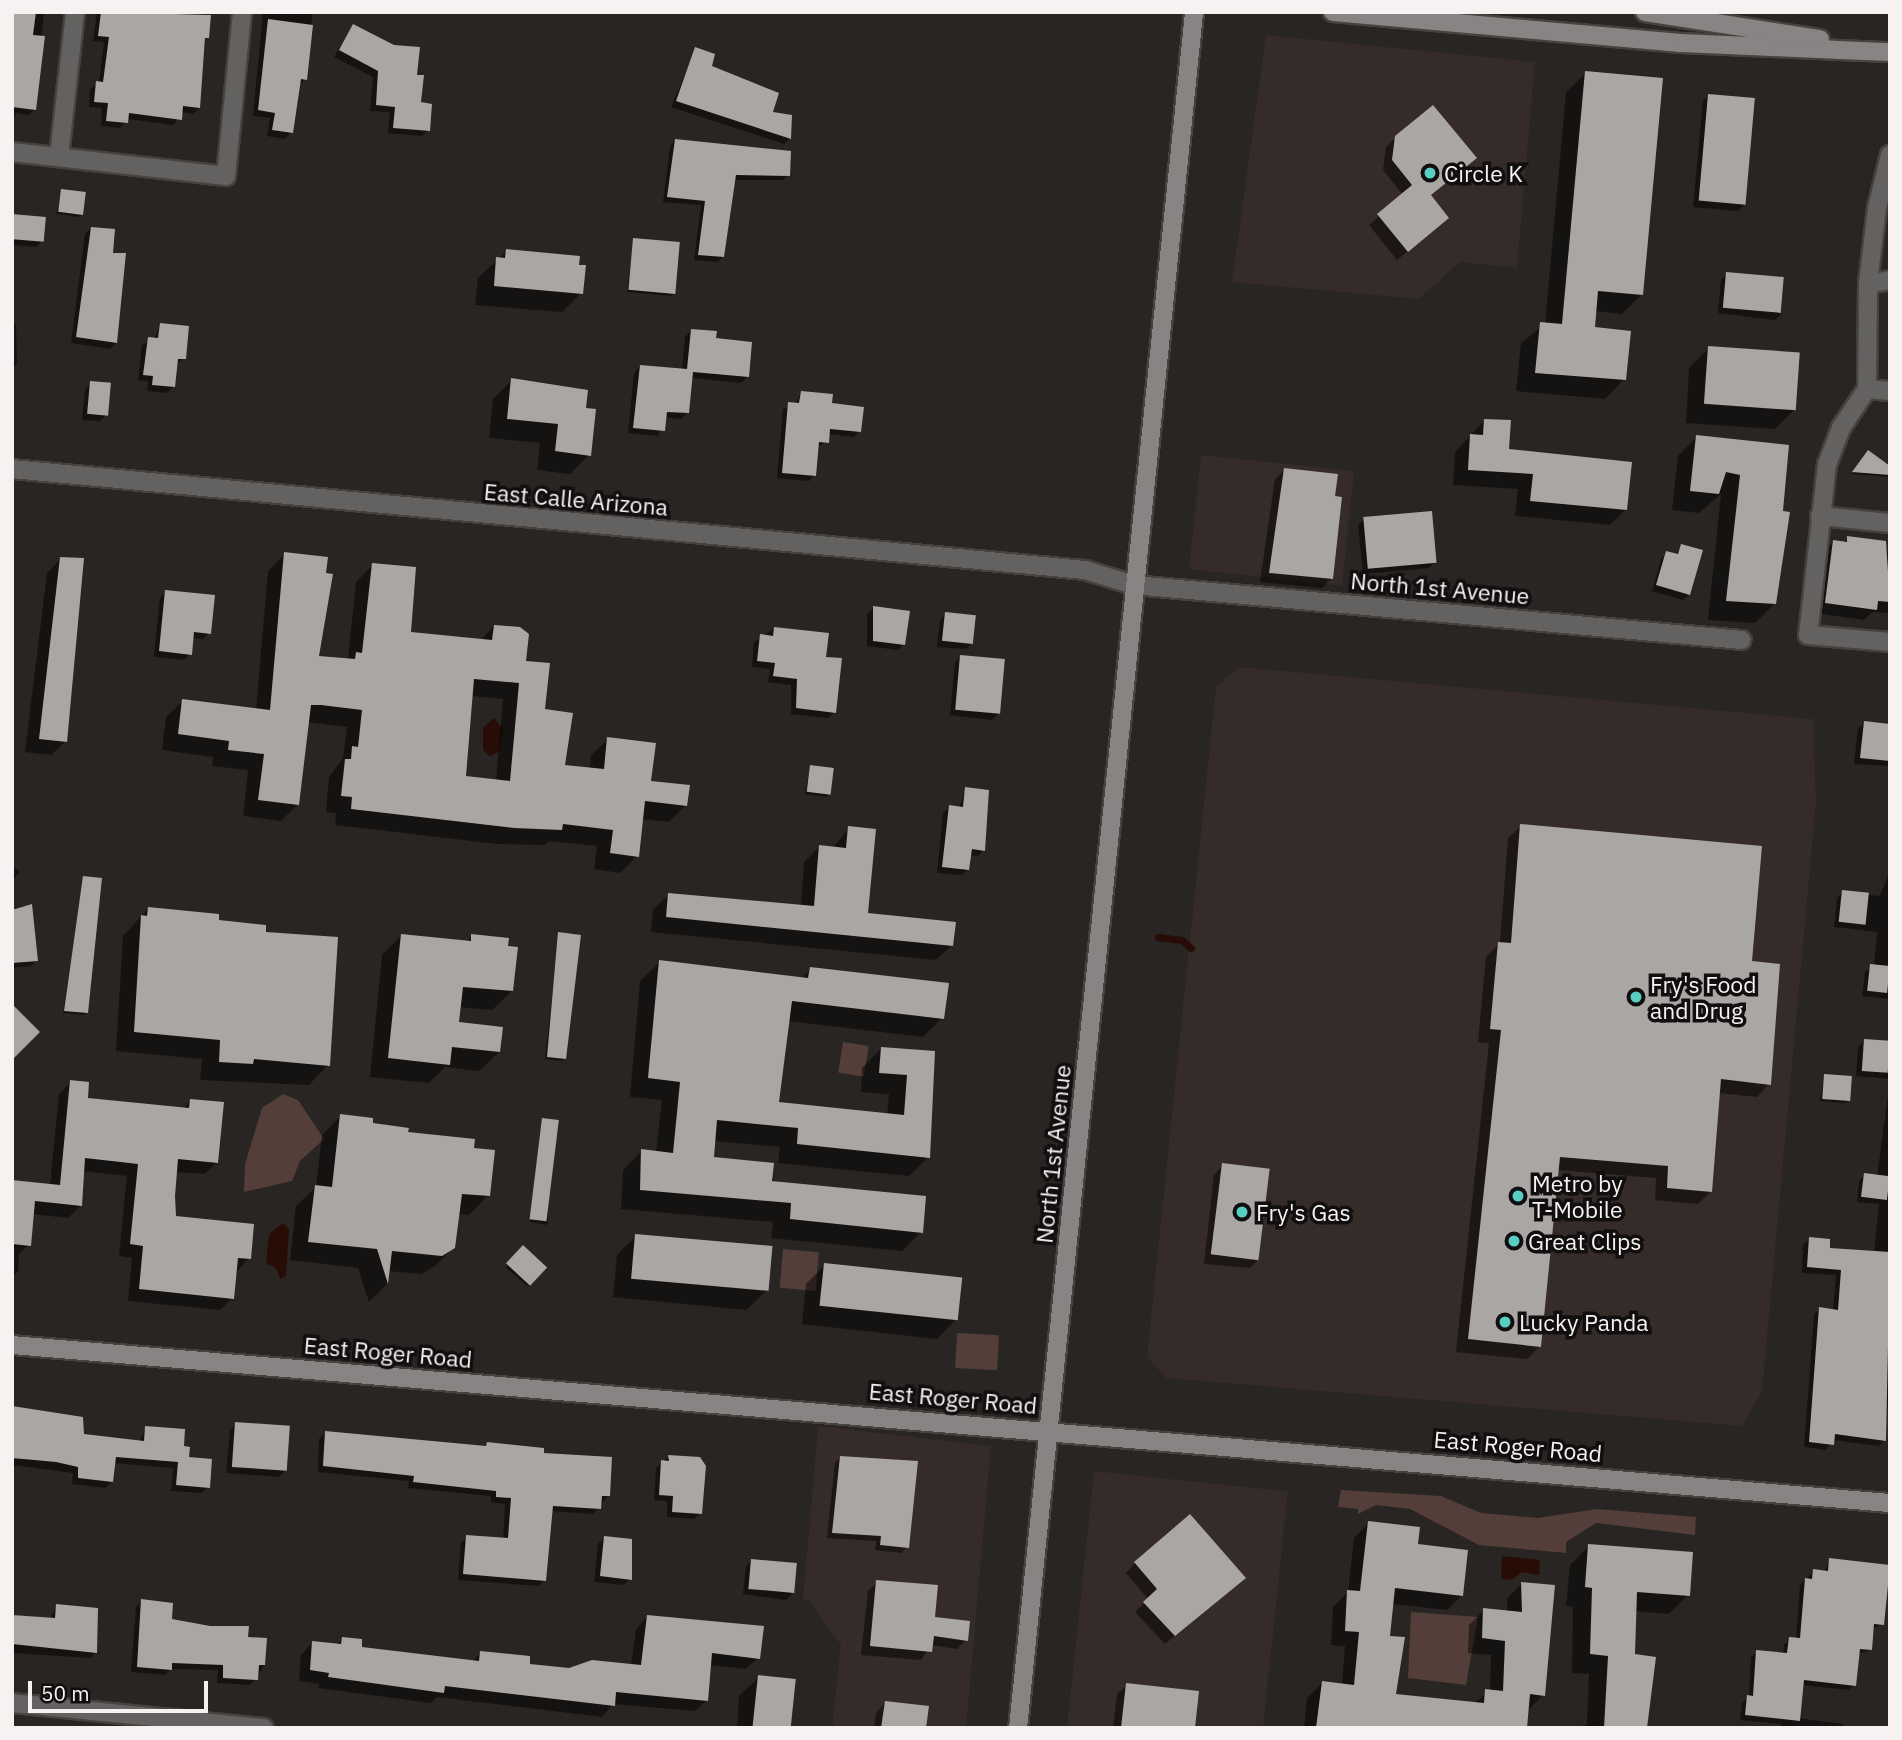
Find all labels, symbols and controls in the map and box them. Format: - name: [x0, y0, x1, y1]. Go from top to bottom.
- place label: Circle K: [1444, 159, 1523, 187]
- marker: Circle K: [1422, 165, 1438, 181]
- street label: East Calle Arizona: [483, 477, 669, 521]
- street label: North 1st Avenue: [1349, 566, 1531, 610]
- place label: Fry's Food and Drug: [1650, 970, 1757, 1024]
- marker: Fry's Food and Drug: [1628, 989, 1644, 1005]
- street label: North 1st Avenue: [1030, 1063, 1076, 1245]
- place label: Metro by T-Mobile: [1532, 1169, 1623, 1223]
- marker: Metro by T-Mobile: [1510, 1188, 1526, 1204]
- place label: Fry's Gas: [1256, 1198, 1351, 1226]
- marker: Fry's Gas: [1234, 1204, 1250, 1220]
- place label: Great Clips: [1528, 1227, 1642, 1255]
- marker: Great Clips: [1506, 1233, 1522, 1249]
- place label: Lucky Panda: [1519, 1308, 1649, 1336]
- marker: Lucky Panda: [1497, 1314, 1513, 1330]
- street label: East Roger Road: [303, 1331, 473, 1373]
- street label: East Roger Road: [868, 1377, 1038, 1419]
- street label: East Roger Road: [1433, 1425, 1603, 1467]
- scale bar: [32, 1666, 212, 1710]
- text: 50 m: [41, 1679, 90, 1707]

